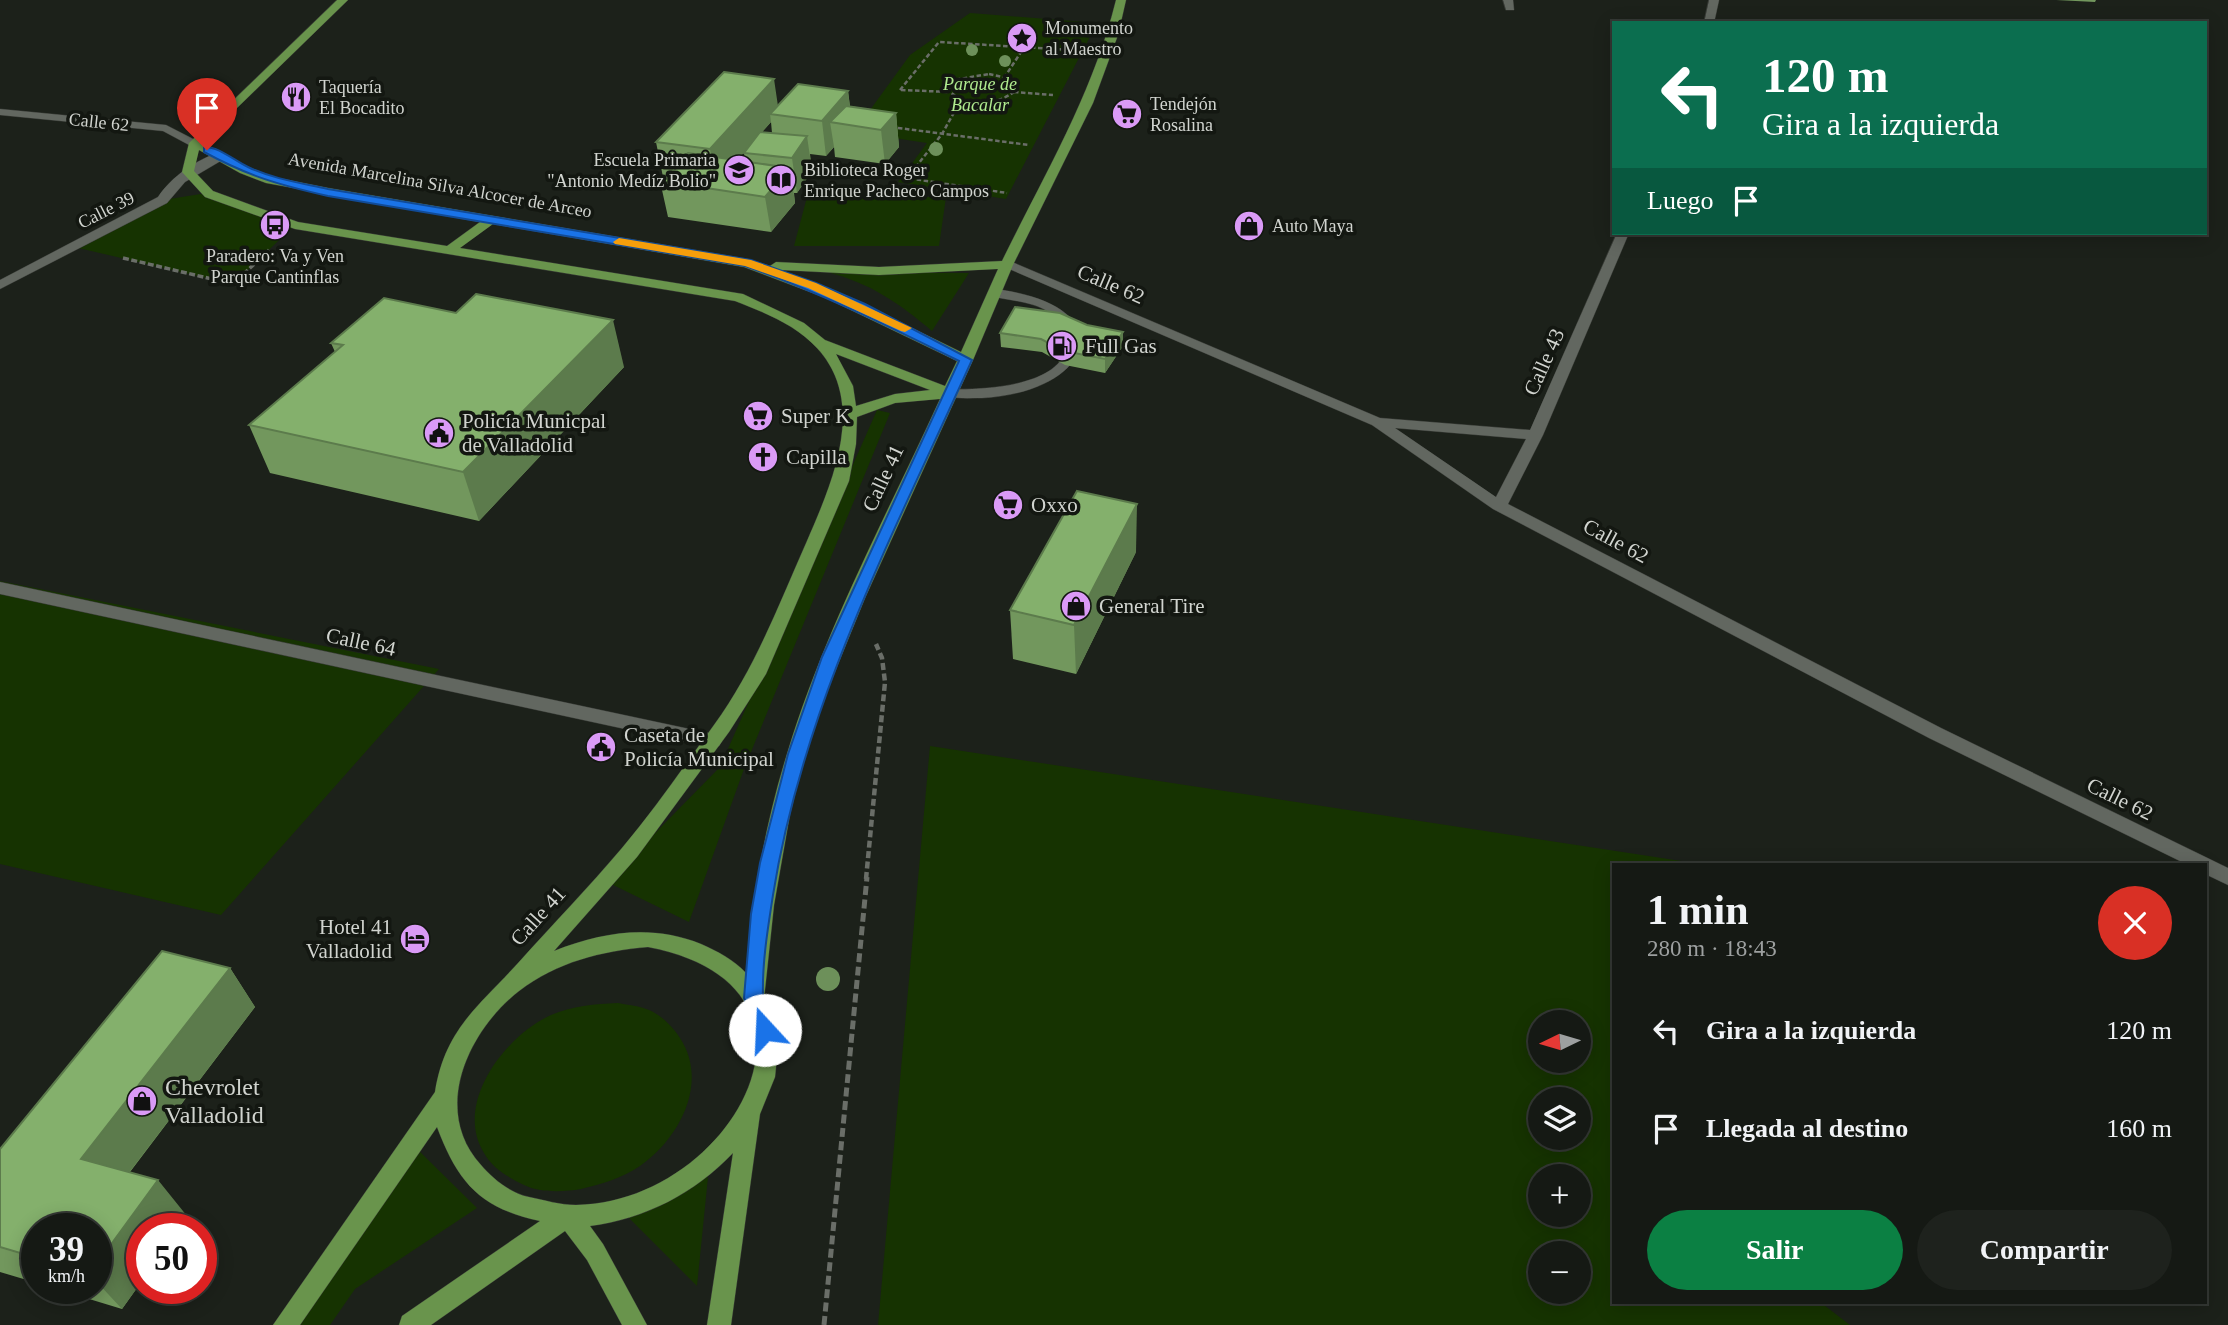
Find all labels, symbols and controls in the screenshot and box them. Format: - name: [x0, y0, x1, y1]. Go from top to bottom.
- place label: Monumento al Maestro: [1045, 18, 1133, 59]
- place icon: Monumento al Maestro: [1005, 21, 1039, 55]
- text: 120 m: [1762, 48, 1889, 103]
- icon: left: [1647, 49, 1738, 140]
- park label: Parque de Bacalar: [942, 74, 1017, 115]
- place label: Taquería El Bocadito: [319, 77, 404, 118]
- pin: [177, 78, 237, 150]
- restaurant icon: Taquería El Bocadito: [279, 80, 313, 114]
- icon: arrive: [188, 89, 226, 127]
- place label: Tendejón Rosalina: [1150, 94, 1217, 135]
- supermarket icon: Tendejón Rosalina: [1110, 97, 1144, 131]
- text: Gira a la izquierda: [1762, 106, 1999, 142]
- street label: Calle 62: [68, 109, 130, 135]
- street label: Avenida Marcelina Silva Alcocer de Arceo: [287, 148, 593, 222]
- place label: Escuela Primaria "Antonio Medíz Bolio": [547, 150, 716, 191]
- school or university icon: Escuela Primaria "Antonio Medíz Bolio": [722, 153, 756, 187]
- place label: Biblioteca Roger Enrique Pacheco Campos: [804, 160, 989, 201]
- library icon: Biblioteca Roger Enrique Pacheco Campos: [764, 163, 798, 197]
- icon: arrive: [1727, 182, 1765, 220]
- text: Luego: [1647, 186, 1713, 215]
- street label: Calle 39: [75, 187, 137, 233]
- bus stop icon: Paradero: Va y Ven Parque Cantinflas: [258, 208, 292, 242]
- shop icon: Auto Maya: [1232, 209, 1266, 243]
- place label: Auto Maya: [1272, 216, 1353, 236]
- place label: Paradero: Va y Ven Parque Cantinflas: [206, 246, 344, 287]
- street label: Calle 62: [1074, 259, 1148, 309]
- street label: Calle 43: [1519, 325, 1569, 399]
- fuel station icon: Full Gas: [1045, 329, 1079, 363]
- place label: Full Gas: [1085, 334, 1157, 358]
- supermarket icon: Super K: [741, 399, 775, 433]
- place label: Super K: [781, 404, 850, 428]
- place label: Policía Municpal de Valladolid: [462, 409, 606, 457]
- public building icon: Policía Municpal de Valladolid: [422, 416, 456, 450]
- church icon: Capilla: [746, 440, 780, 474]
- street label: Calle 41: [857, 441, 909, 515]
- place label: Capilla: [786, 445, 847, 469]
- supermarket icon: Oxxo: [991, 488, 1025, 522]
- place label: Oxxo: [1031, 493, 1078, 517]
- street label: Calle 62: [1579, 514, 1653, 568]
- shop icon: General Tire: [1059, 589, 1093, 623]
- place label: General Tire: [1099, 594, 1205, 618]
- street label: Calle 64: [324, 623, 398, 661]
- place label: Caseta de Policía Municipal: [624, 723, 774, 771]
- public building icon: Caseta de Policía Municipal: [584, 730, 618, 764]
- street label: Calle 62: [2083, 773, 2157, 825]
- street label: Calle 41: [505, 882, 571, 950]
- button: close: [2098, 886, 2172, 960]
- text: 1 min: [1647, 887, 1749, 933]
- place label: Hotel 41 Valladolid: [306, 915, 392, 963]
- hotel icon: Hotel 41 Valladolid: [398, 922, 432, 956]
- text: 280 m · 18:43: [1647, 936, 1777, 961]
- position arrow: [728, 993, 802, 1067]
- north arrow: [1528, 1010, 1591, 1073]
- map controls: [1528, 1010, 1591, 1304]
- icon: left: [1647, 1012, 1685, 1050]
- text: Gira a la izquierda: [1706, 1016, 1916, 1045]
- text: 120 m: [2106, 1016, 2172, 1045]
- place label: Chevrolet Valladolid: [165, 1074, 264, 1128]
- shop icon: Chevrolet Valladolid: [125, 1084, 159, 1118]
- button: layers: [1528, 1087, 1591, 1150]
- icon: arrive: [1647, 1110, 1685, 1148]
- text: Llegada al destino: [1706, 1114, 1908, 1143]
- text: 160 m: [2106, 1114, 2172, 1143]
- button: +: [1528, 1164, 1591, 1227]
- button: Salir: [1647, 1210, 1903, 1290]
- button: Compartir: [1917, 1210, 2172, 1290]
- speed limit sign: 50: [126, 1213, 217, 1304]
- text: 39: [49, 1230, 84, 1269]
- button: −: [1528, 1241, 1591, 1304]
- text: km/h: [48, 1266, 85, 1286]

